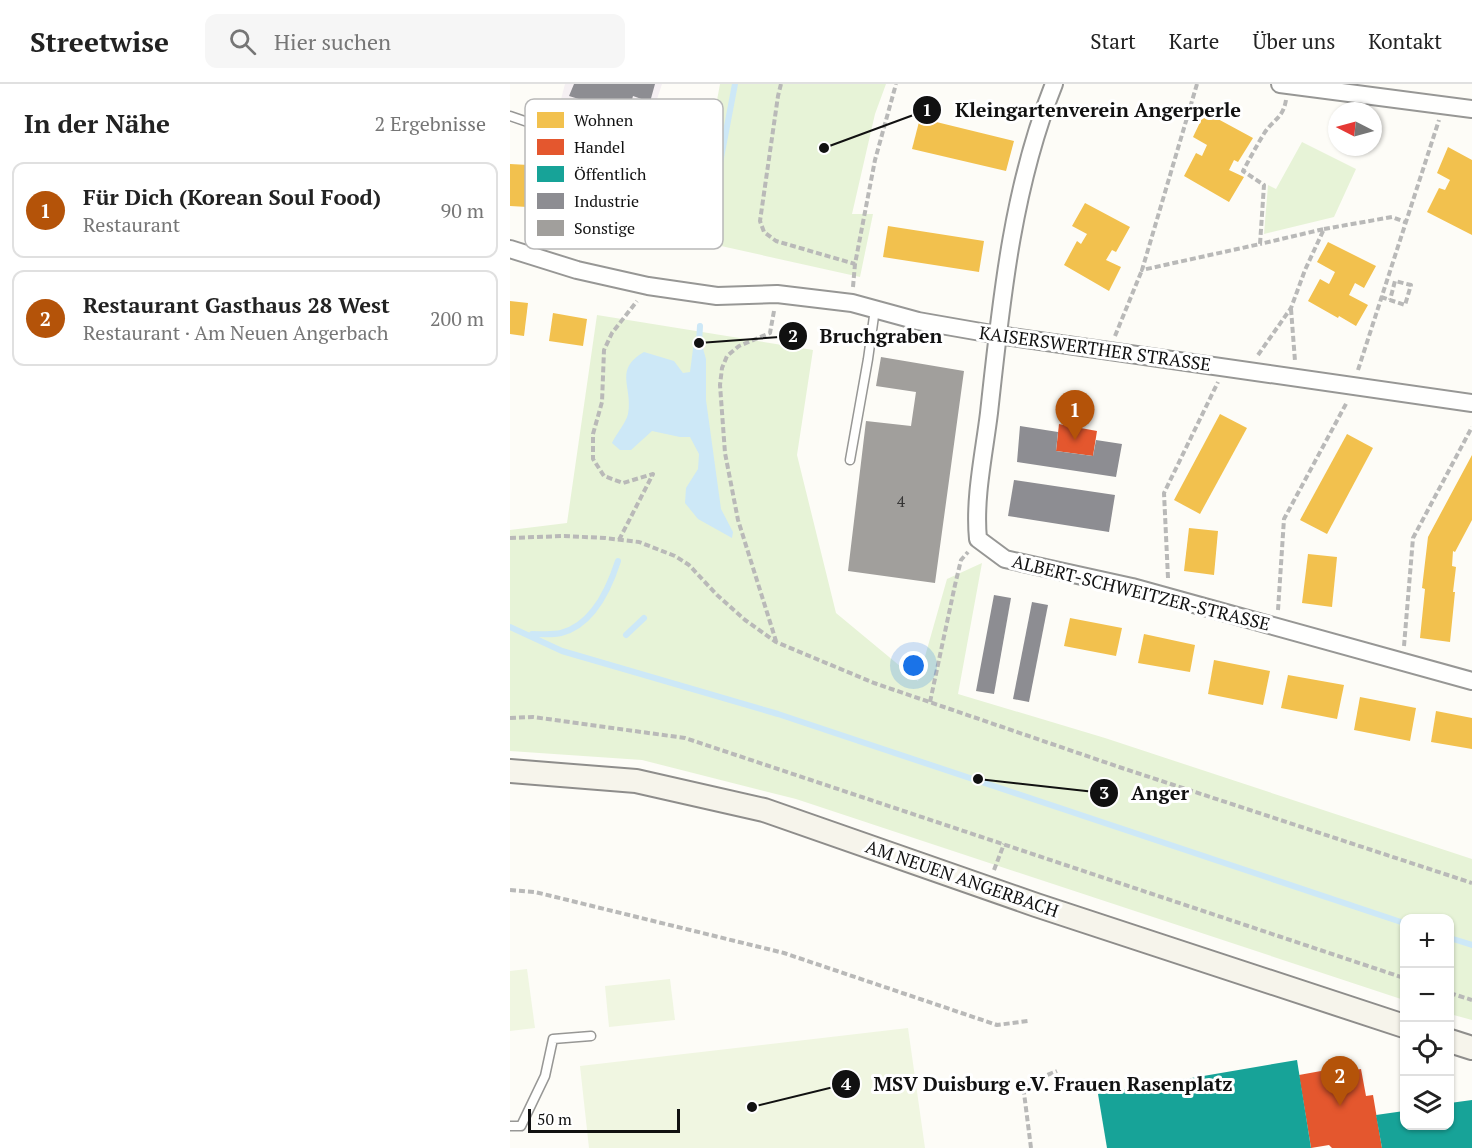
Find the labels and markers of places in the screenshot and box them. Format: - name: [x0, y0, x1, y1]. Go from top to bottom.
- callout: Kleingartenverein Angerperle: [912, 91, 1253, 129]
- callout: Bruchgraben: [778, 317, 955, 355]
- pin: 1: [1056, 390, 1094, 440]
- callout: Anger: [1089, 774, 1201, 812]
- pin: 2: [1320, 1056, 1360, 1106]
- callout: MSV Duisburg e.V. Frauen Rasenplatz: [831, 1065, 1246, 1103]

